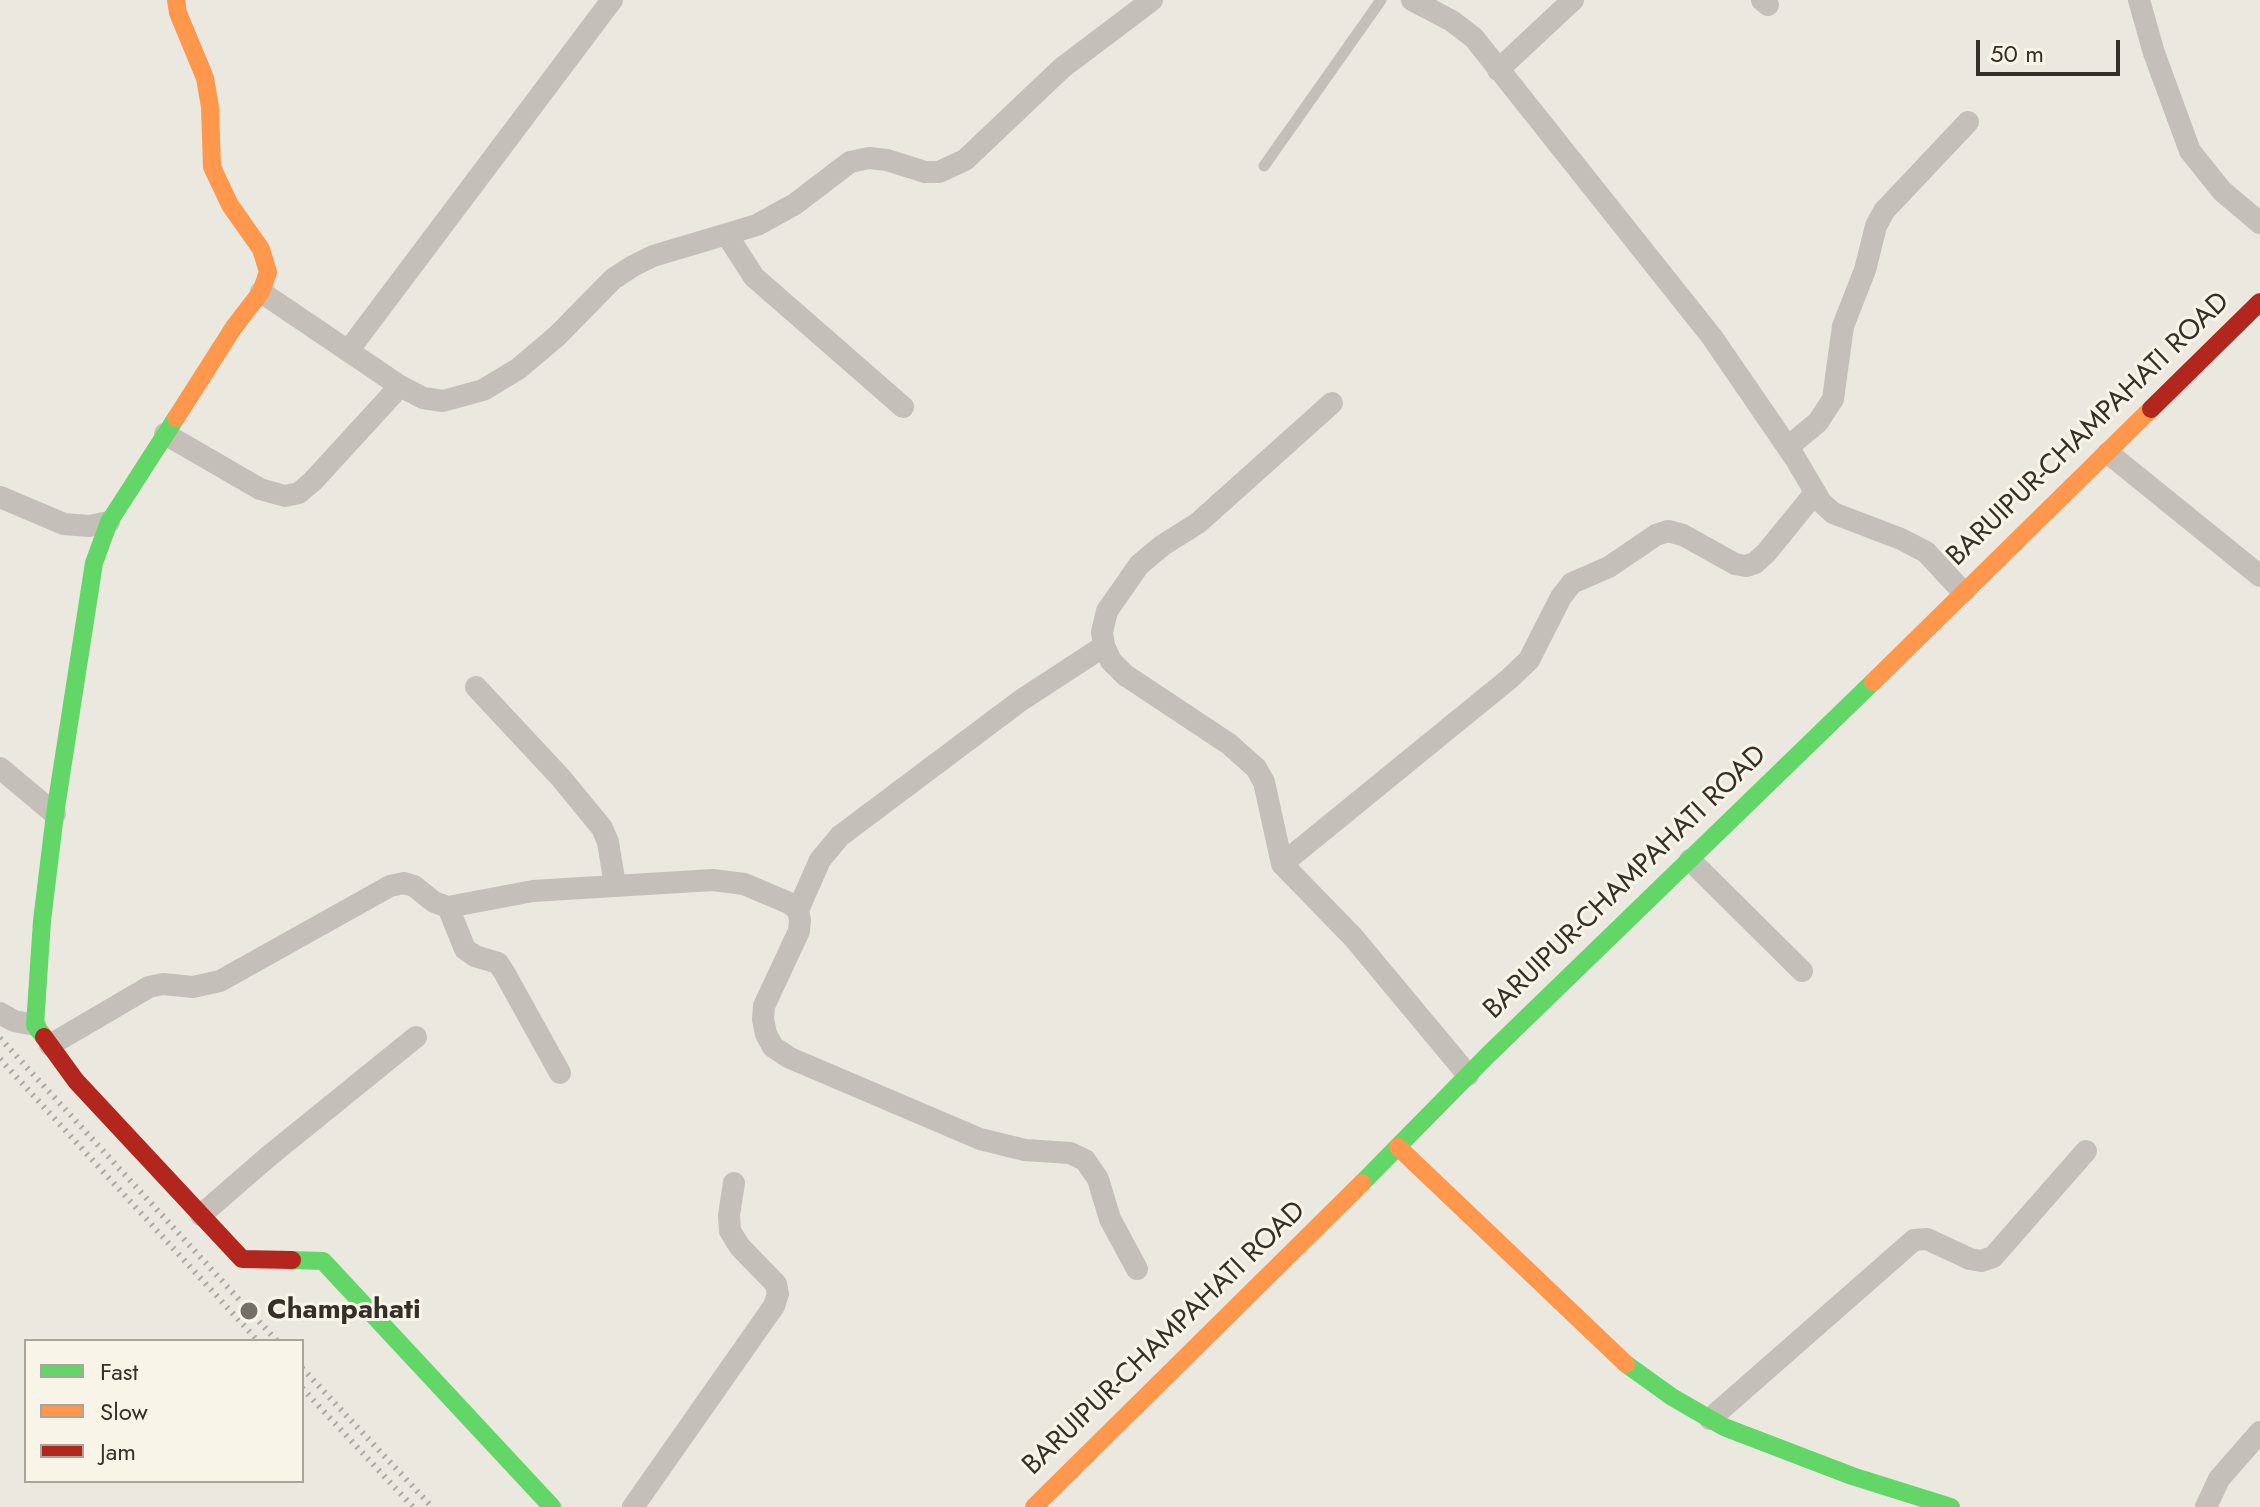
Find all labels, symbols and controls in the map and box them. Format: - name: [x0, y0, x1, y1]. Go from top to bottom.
- scale bar: [1980, 24, 2124, 74]
- text: 50 m: [1990, 36, 2044, 71]
- street label: BARUIPUR-CHAMPAHATI ROAD: [1941, 286, 2237, 574]
- street label: BARUIPUR-CHAMPAHATI ROAD: [1478, 739, 1774, 1027]
- street label: BARUIPUR-CHAMPAHATI ROAD: [1017, 1195, 1313, 1483]
- place label: Champahati: [267, 1294, 421, 1328]
- marker: Champahati: [238, 1300, 260, 1322]
- legend: [24, 1339, 304, 1483]
- text: Fast: [100, 1354, 138, 1389]
- text: Slow: [100, 1394, 148, 1429]
- text: Jam: [100, 1434, 136, 1469]

